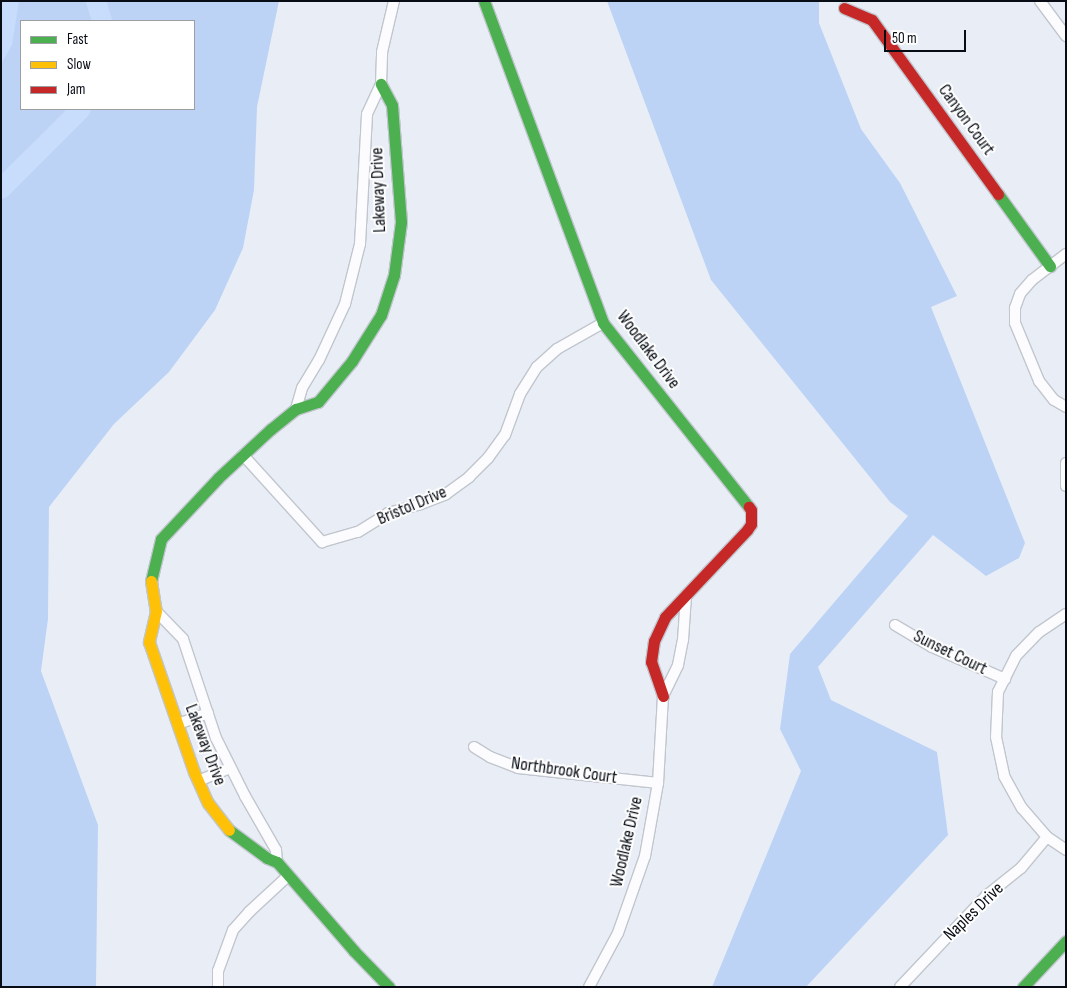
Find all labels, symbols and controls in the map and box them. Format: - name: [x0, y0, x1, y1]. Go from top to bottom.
- legend: [20, 20, 195, 110]
- scale bar: [887, 20, 970, 52]
- text: 50 m: [892, 29, 917, 48]
- text: Fast: [67, 30, 88, 49]
- text: Slow: [67, 55, 91, 74]
- text: Jam: [67, 80, 85, 99]
- street label: Canyon Court: [933, 80, 999, 160]
- street label: Lakeway Drive: [367, 147, 391, 233]
- street label: Woodlake Drive: [612, 307, 684, 393]
- street label: Bristol Drive: [374, 482, 450, 530]
- street label: Sunset Court: [910, 626, 990, 680]
- street label: Lakeway Drive: [180, 701, 230, 789]
- street label: Northbrook Court: [510, 753, 618, 789]
- street label: Woodlake Drive: [606, 795, 648, 889]
- street label: Naples Drive: [940, 878, 1008, 946]

